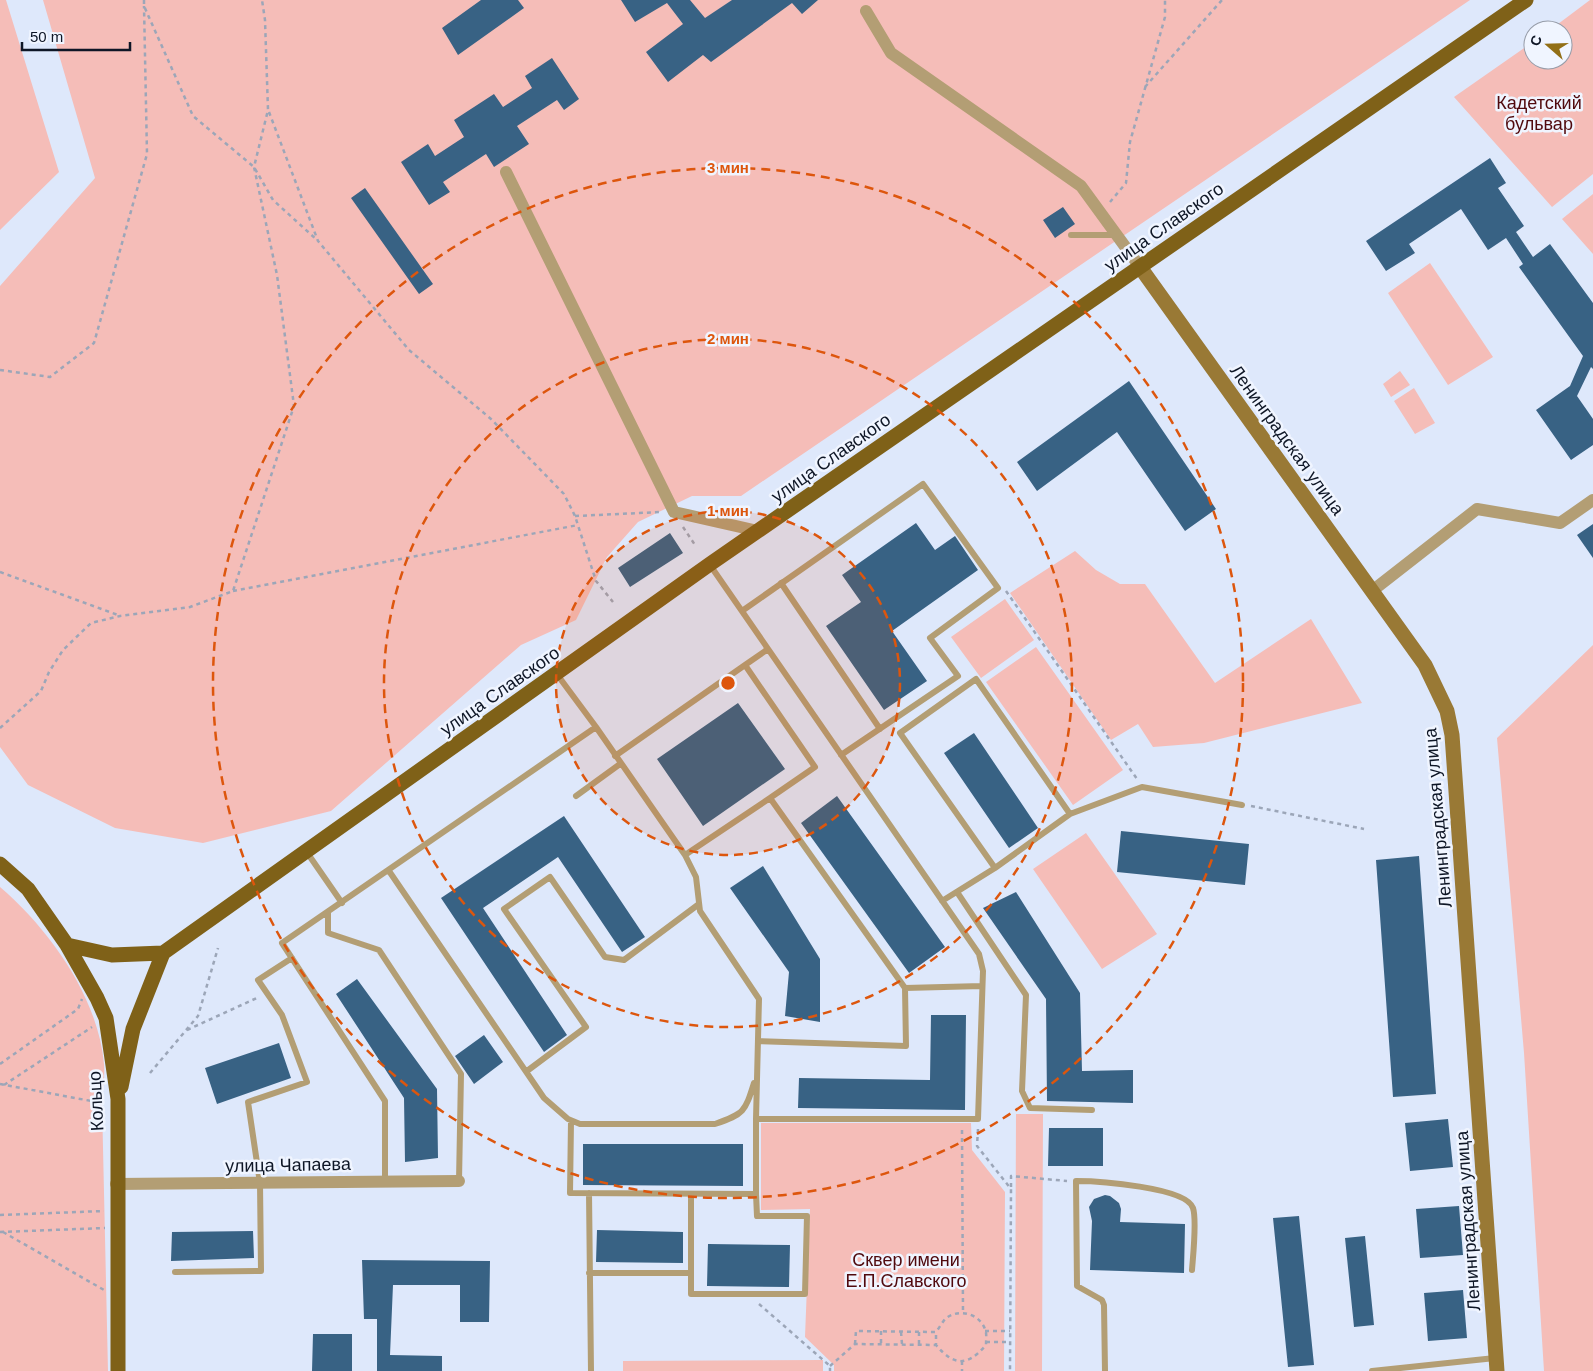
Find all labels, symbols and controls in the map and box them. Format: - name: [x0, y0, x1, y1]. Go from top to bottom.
- scale bar: [22, 20, 130, 52]
- north arrow: [1523, 20, 1573, 70]
- text: 50 m: [30, 28, 63, 45]
- text: С: [1527, 33, 1545, 48]
- park label: Кадетский бульвар: [1496, 93, 1582, 134]
- text: 3 мин: [707, 159, 749, 176]
- street label: улица Славского: [1101, 178, 1227, 276]
- text: 2 мин: [707, 330, 749, 347]
- street label: Ленинградская улица: [1226, 361, 1349, 520]
- street label: улица Славского: [768, 409, 894, 507]
- text: 1 мин: [707, 502, 749, 519]
- street label: улица Славского: [437, 642, 563, 740]
- centre of rings: [719, 674, 737, 692]
- street label: Ленинградская улица: [1420, 726, 1456, 909]
- street label: Кольцо: [84, 1070, 108, 1132]
- street label: Ленинградская улица: [1452, 1129, 1484, 1312]
- street label: улица Чапаева: [225, 1154, 352, 1176]
- park label: Сквер имени Е.П.Славского: [845, 1250, 967, 1291]

